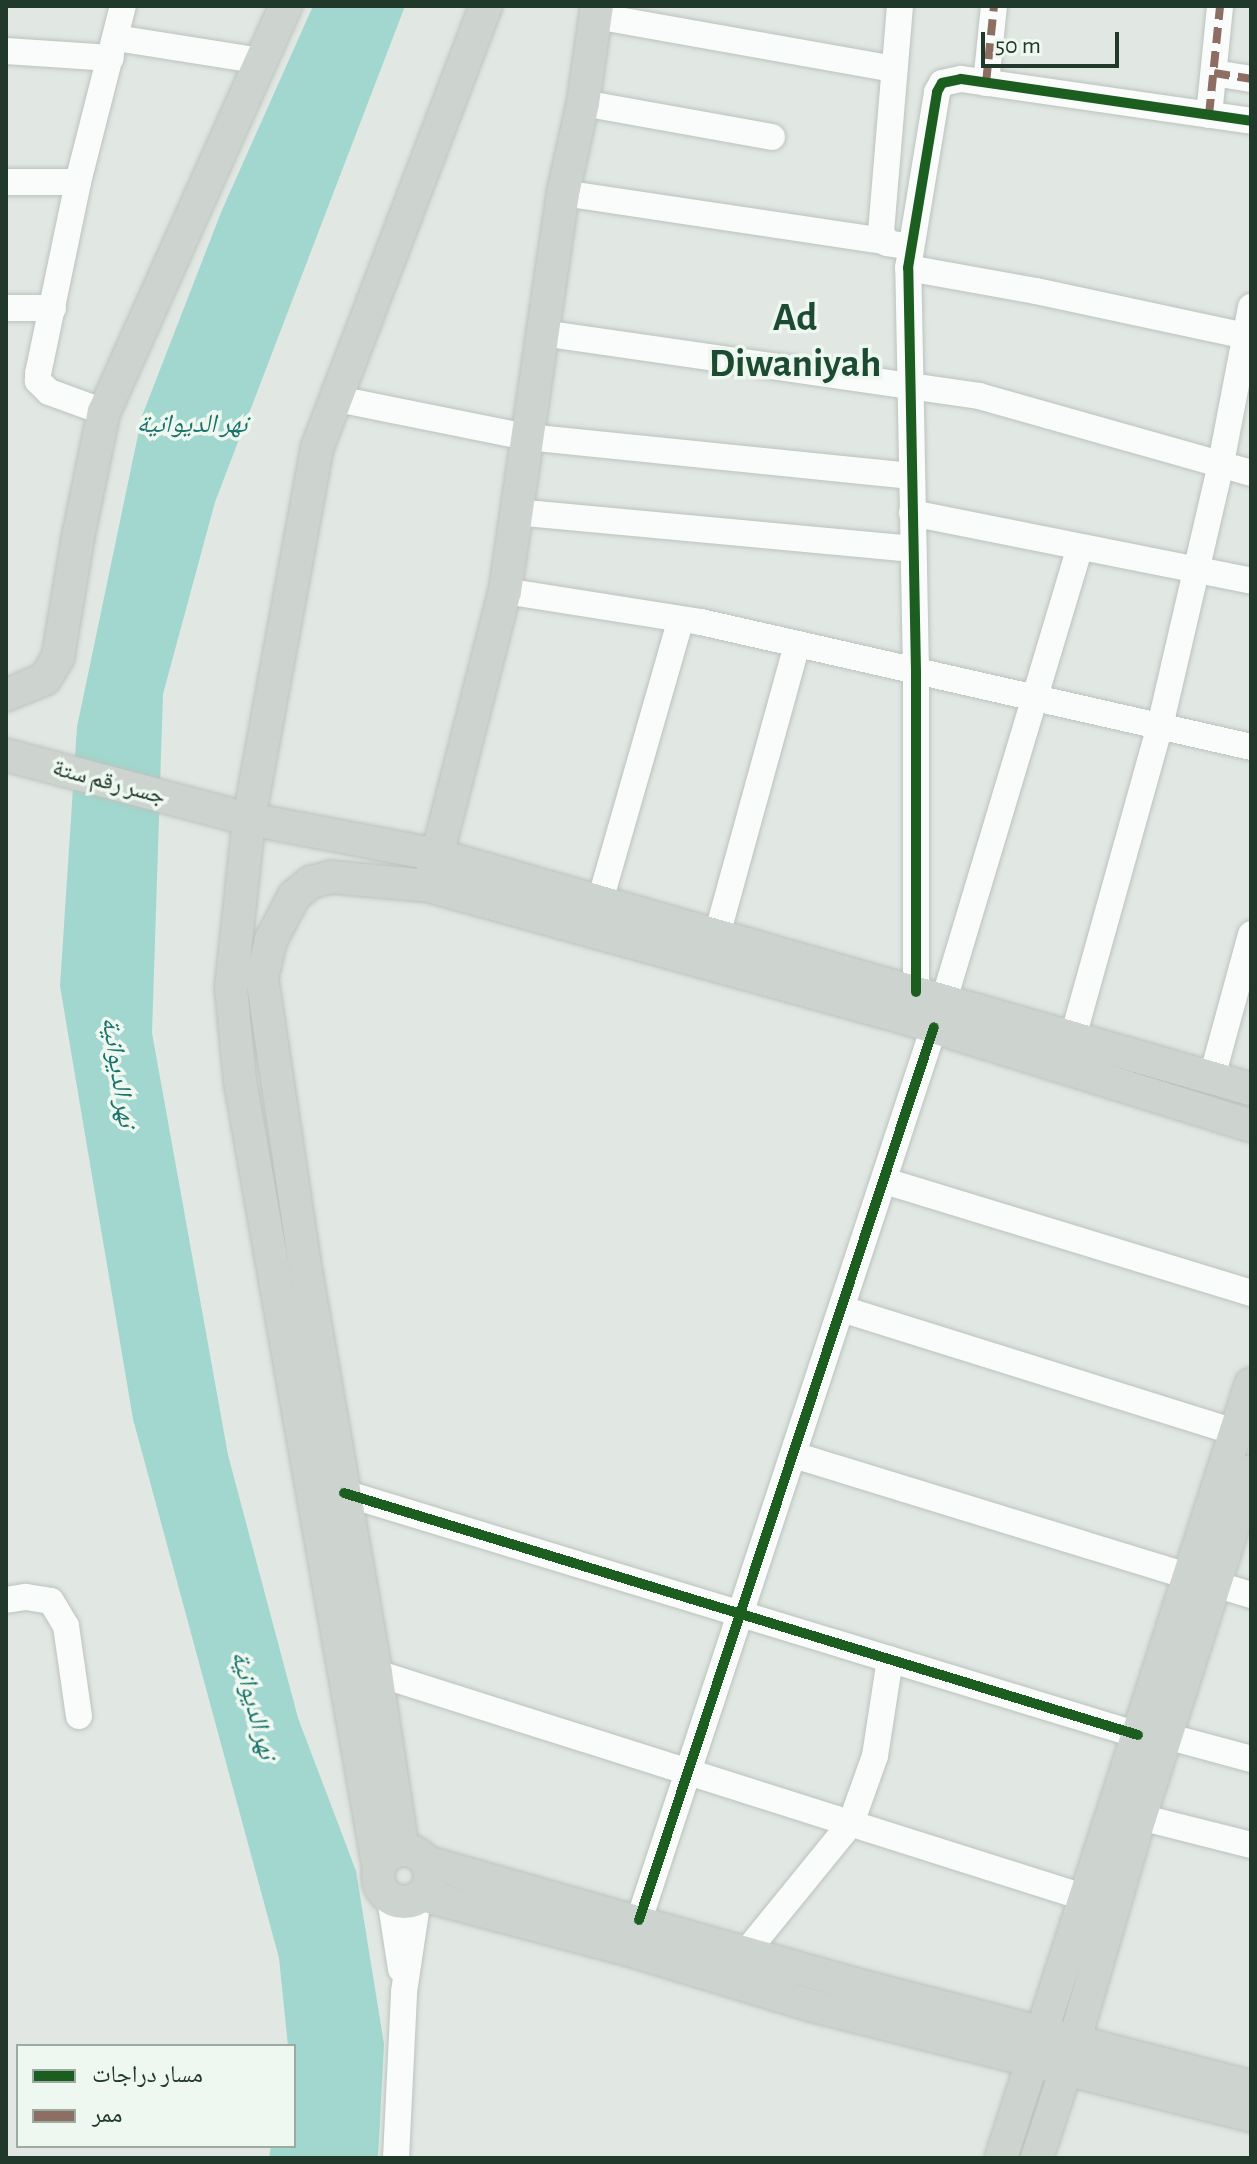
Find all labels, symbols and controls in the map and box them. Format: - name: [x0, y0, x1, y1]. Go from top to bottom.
- scale bar: [985, 16, 1123, 66]
- text: 50 m: [995, 34, 1041, 58]
- district label: Ad Diwaniyah: [709, 294, 881, 388]
- water label: نهر الديوانية: [137, 409, 247, 441]
- street label: جسر رقم ستة: [49, 754, 169, 812]
- water label: نهر الديوانية: [94, 1015, 142, 1129]
- water label: نهر الديوانية: [224, 1647, 282, 1763]
- legend: [16, 2044, 296, 2148]
- text: مسار دراجات: [92, 2063, 203, 2087]
- text: ممر: [92, 2103, 123, 2127]

